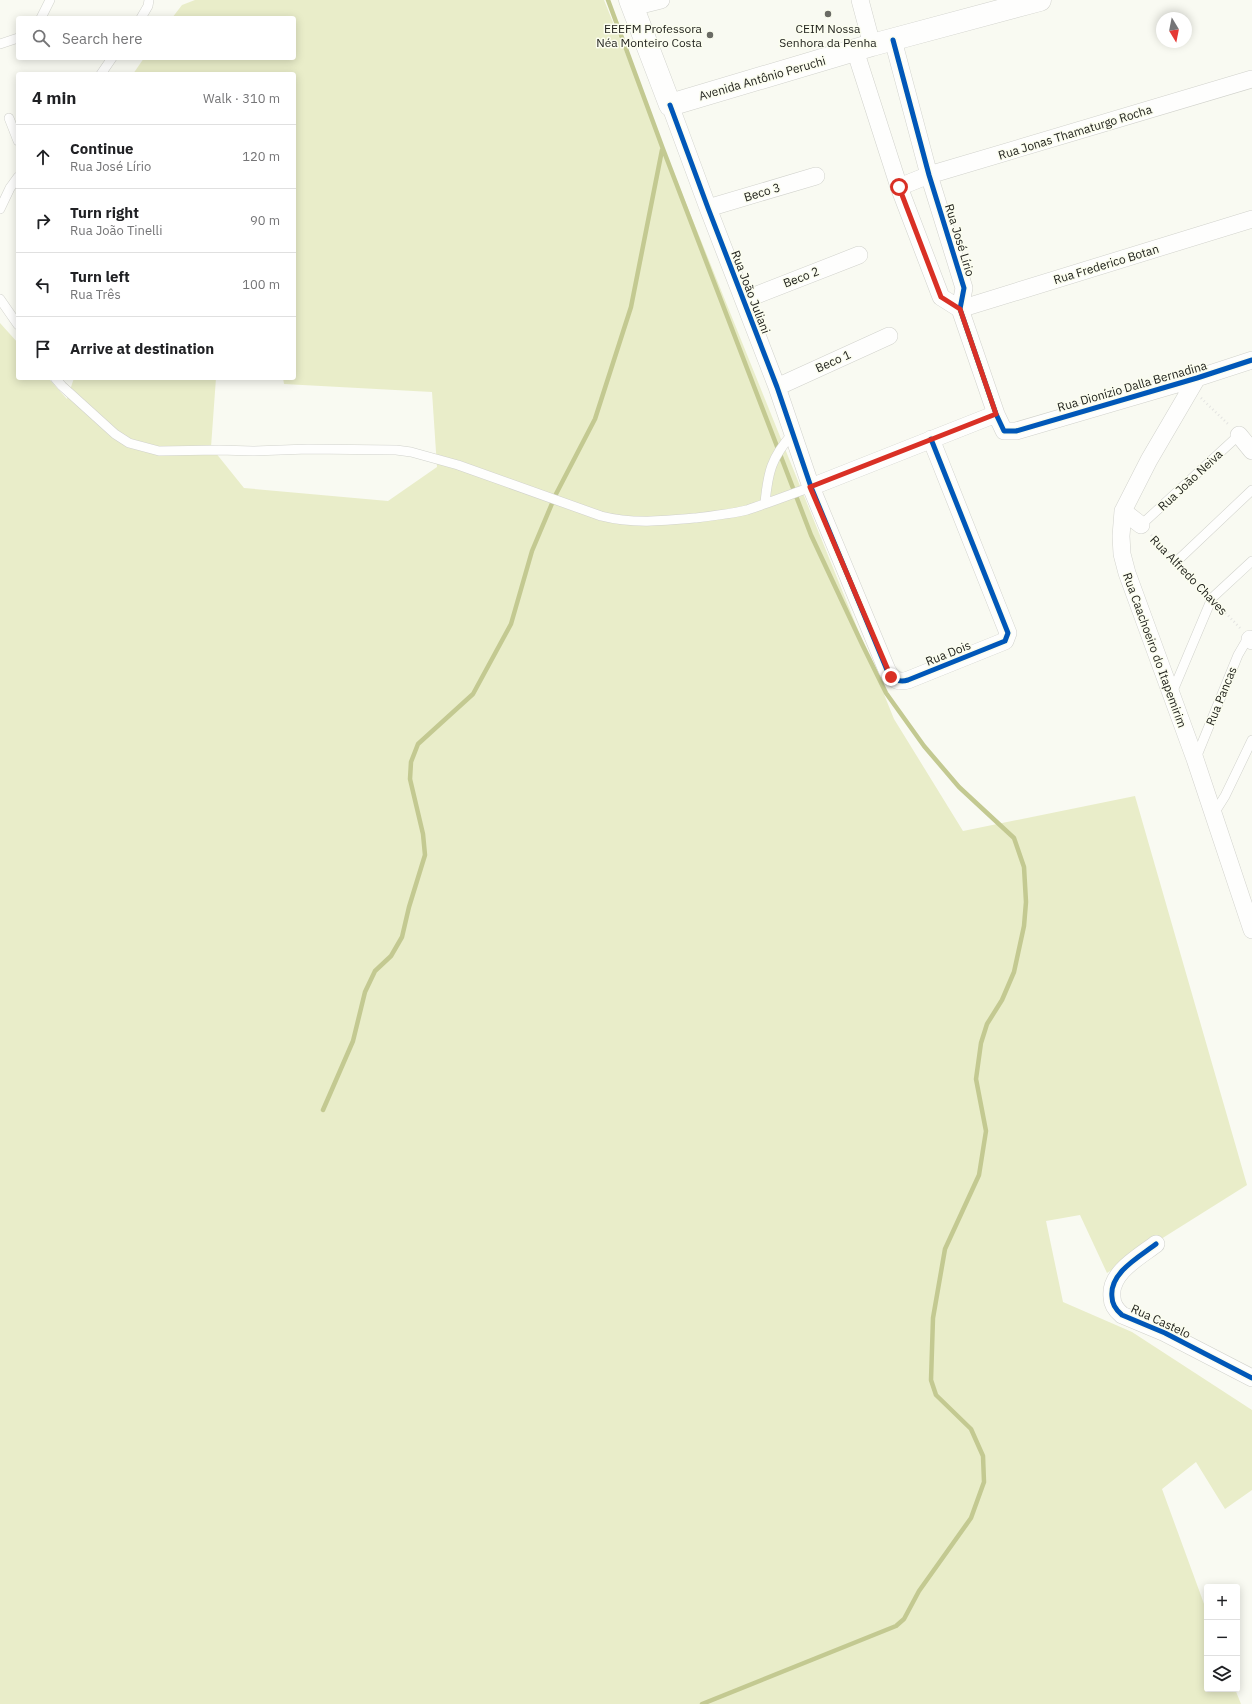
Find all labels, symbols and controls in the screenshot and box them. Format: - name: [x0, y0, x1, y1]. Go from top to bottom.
- marker: CEIM Nossa Senhora da Penha: [823, 9, 833, 19]
- north arrow: [1156, 12, 1192, 48]
- search box: [16, 16, 296, 60]
- place label: EEEFM Professora Néa Monteiro Costa: [596, 21, 703, 50]
- place label: CEIM Nossa Senhora da Penha: [779, 21, 877, 50]
- icon: search: [30, 27, 52, 49]
- text: Search here: [62, 29, 142, 48]
- marker: EEEFM Professora Néa Monteiro Costa: [705, 30, 715, 40]
- street label: Avenida Antônio Peruchi: [697, 53, 827, 103]
- text: 4 min: [32, 87, 76, 109]
- text: Walk · 310 m: [203, 90, 280, 107]
- street label: Rua Jonas Thamaturgo Rocha: [996, 101, 1154, 163]
- text: Continue: [70, 139, 134, 158]
- icon: ahead: [32, 146, 54, 168]
- text: 120 m: [242, 148, 280, 165]
- text: Rua José Lírio: [70, 158, 151, 175]
- route start: [890, 178, 908, 196]
- street label: Beco 3: [742, 179, 782, 205]
- street label: Rua José Lírio: [942, 202, 978, 278]
- text: Turn right: [70, 203, 139, 222]
- icon: right: [32, 210, 54, 232]
- text: 90 m: [250, 212, 280, 229]
- text: Rua João Tinelli: [70, 222, 162, 239]
- street label: Rua Frederico Botan: [1051, 241, 1161, 287]
- street label: Rua João Juliani: [728, 248, 774, 336]
- street label: Beco 2: [781, 263, 821, 291]
- text: Turn left: [70, 267, 130, 286]
- icon: left: [32, 274, 54, 296]
- text: 100 m: [242, 276, 280, 293]
- text: Rua Três: [70, 286, 121, 303]
- icon: arrive: [32, 338, 54, 360]
- text: Arrive at destination: [70, 339, 214, 358]
- street label: Beco 1: [813, 347, 853, 375]
- street label: Rua Dionízio Dalla Bernadina: [1056, 357, 1209, 415]
- street label: Rua João Neiva: [1155, 446, 1226, 514]
- street label: Rua Alfredo Chaves: [1147, 532, 1231, 618]
- street label: Rua Caachoeiro do Itapemirim: [1120, 570, 1190, 730]
- street label: Rua Dois: [923, 637, 973, 669]
- street label: Rua Pancas: [1202, 664, 1240, 728]
- route end: [882, 668, 900, 686]
- street label: Rua Castelo: [1129, 1301, 1193, 1341]
- map controls: [1204, 1584, 1240, 1692]
- button: +: [1204, 1584, 1240, 1620]
- button: −: [1204, 1620, 1240, 1656]
- button: layers: [1204, 1656, 1240, 1692]

